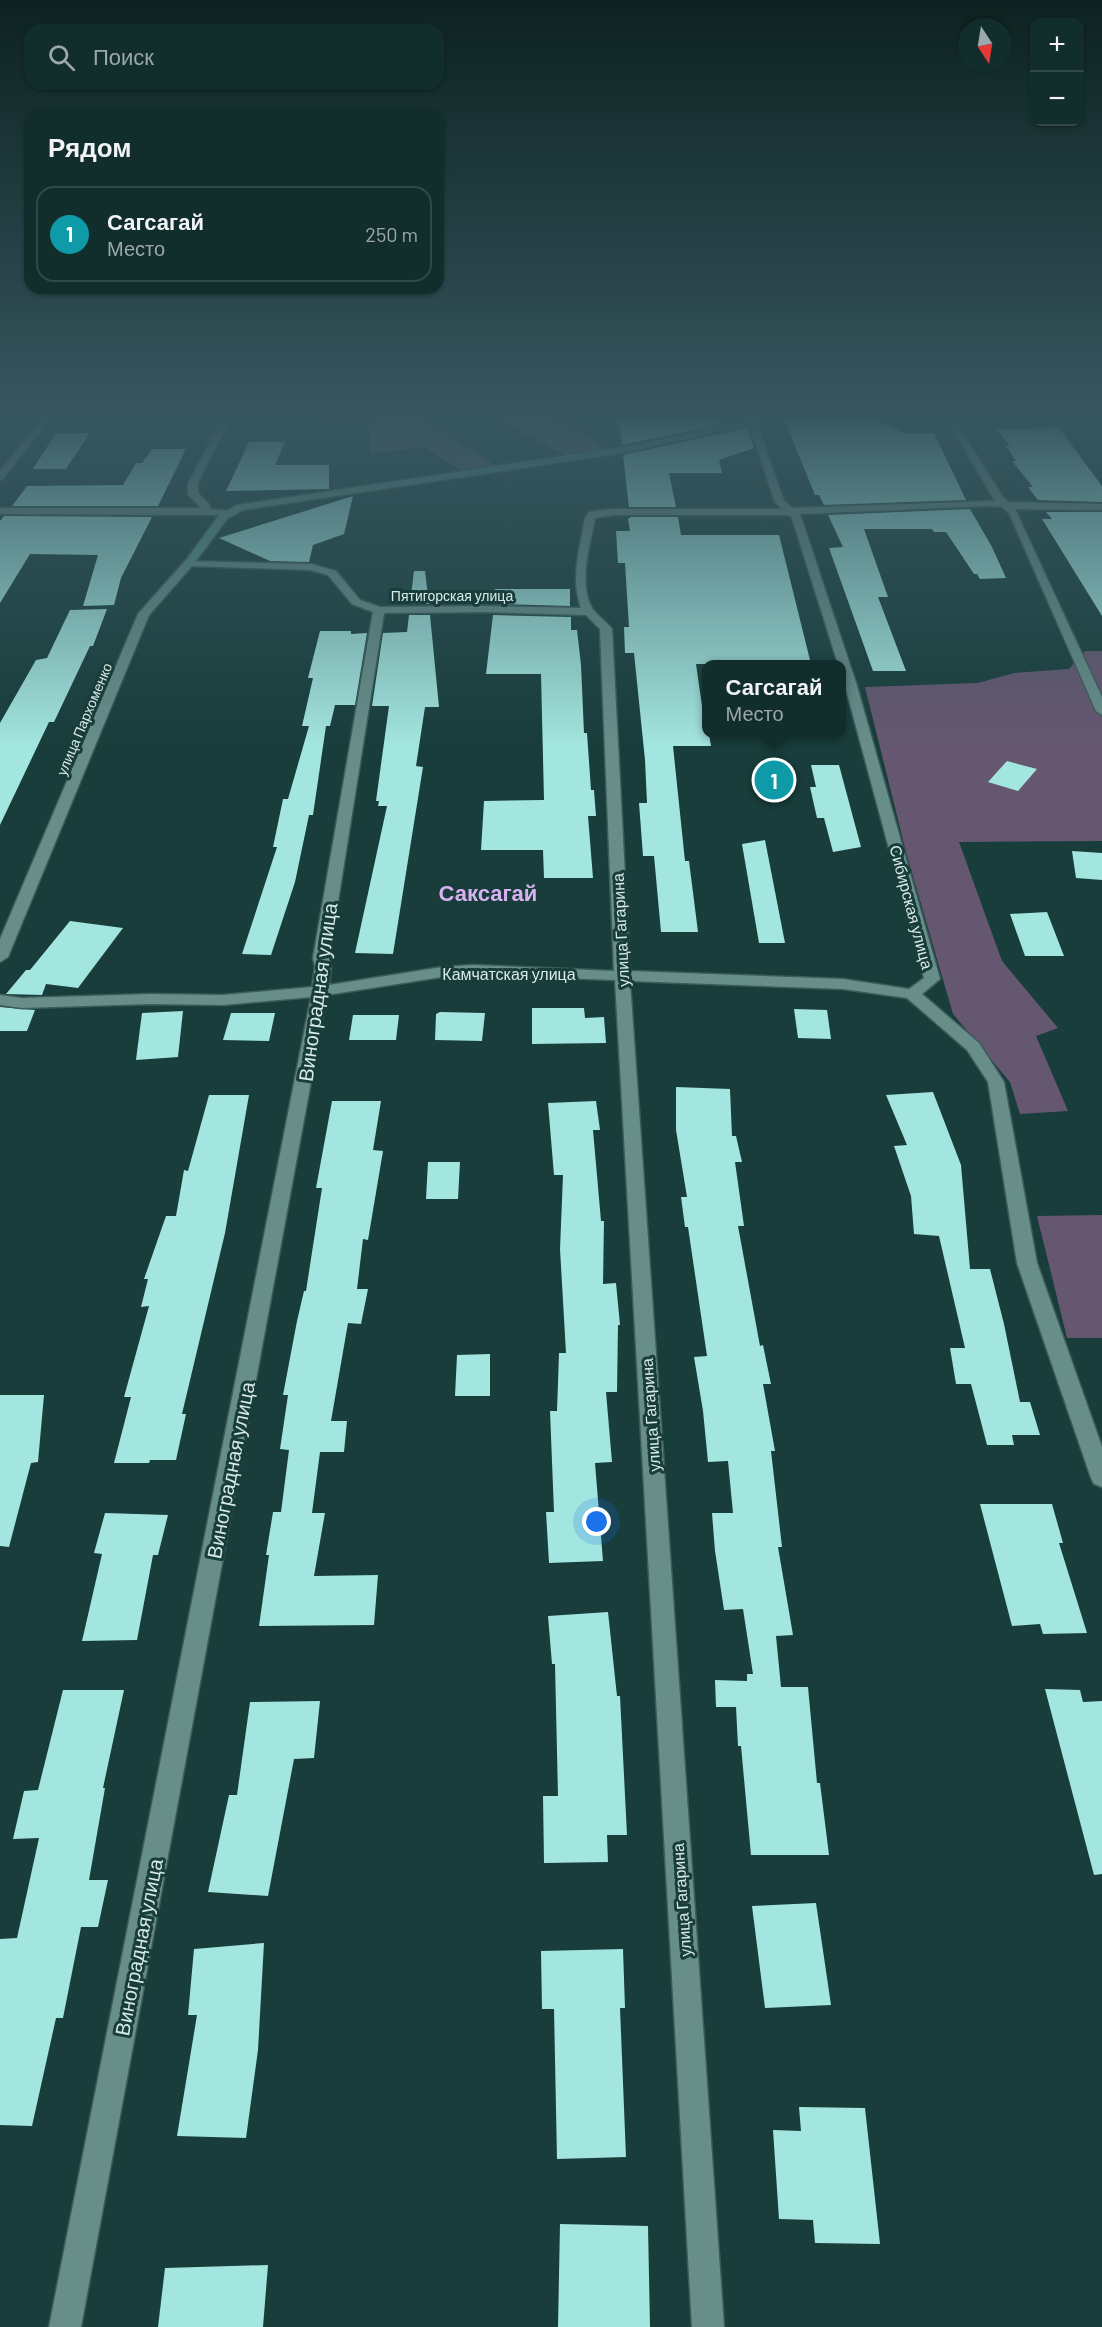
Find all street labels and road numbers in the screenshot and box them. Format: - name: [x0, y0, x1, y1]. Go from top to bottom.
- street label: Пятигорская улица: [391, 587, 513, 604]
- street label: улица Пархоменко: [53, 660, 115, 778]
- street label: Сибирская улица: [886, 843, 938, 971]
- street label: улица Гагарина: [608, 873, 632, 987]
- street label: Виноградная улица: [293, 900, 342, 1083]
- street label: Камчатская улица: [442, 964, 576, 983]
- street label: улица Гагарина: [637, 1357, 663, 1472]
- street label: Виноградная улица: [201, 1379, 259, 1561]
- street label: улица Гагарина: [668, 1842, 694, 1957]
- street label: Виноградная улица: [109, 1856, 167, 2038]

